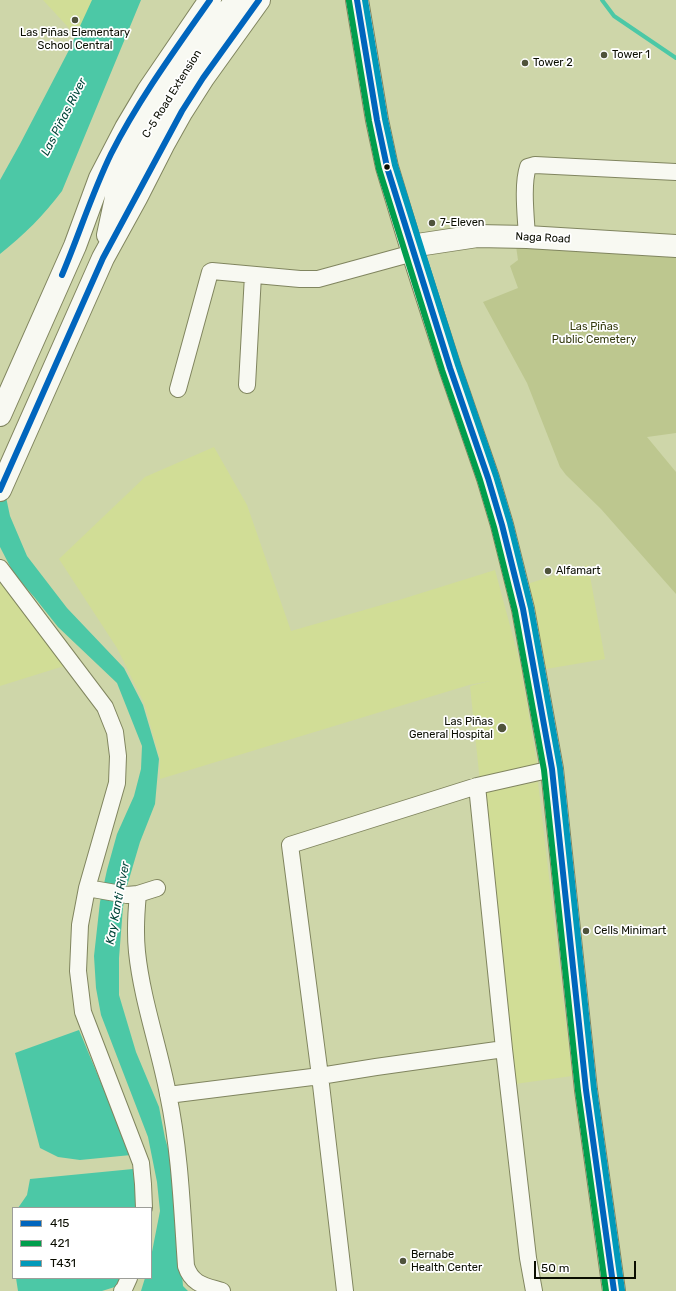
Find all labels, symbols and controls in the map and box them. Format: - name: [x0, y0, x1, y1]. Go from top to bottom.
- marker: Las Piñas Elementary School Central: [70, 15, 80, 25]
- place label: Las Piñas Elementary School Central: [20, 26, 130, 52]
- street label: C-5 Road Extension: [140, 48, 204, 140]
- place label: Tower 1: [612, 48, 650, 62]
- marker: Tower 1: [599, 50, 609, 60]
- place label: Tower 2: [533, 56, 573, 70]
- marker: Tower 2: [520, 58, 530, 68]
- water label: Las Piñas River: [38, 76, 90, 158]
- unlabelled marker: [382, 162, 392, 172]
- place label: 7-Eleven: [440, 216, 485, 230]
- marker: 7-Eleven: [427, 218, 437, 228]
- street label: Naga Road: [515, 230, 571, 246]
- park label: Las Piñas Public Cemetery: [552, 320, 636, 346]
- place label: Alfamart: [556, 564, 601, 578]
- marker: Alfamart: [543, 566, 553, 576]
- place label: Las Piñas General Hospital: [409, 715, 493, 741]
- marker: Las Piñas General Hospital: [496, 722, 508, 734]
- water label: Kay Kanti River: [103, 860, 133, 946]
- place label: Cells Minimart: [594, 924, 666, 938]
- marker: Cells Minimart: [581, 926, 591, 936]
- legend: [12, 1207, 152, 1279]
- text: 415: [50, 1216, 69, 1230]
- text: 421: [50, 1236, 70, 1250]
- place label: Bernabe Health Center: [411, 1248, 482, 1274]
- scale bar: [536, 1253, 638, 1279]
- text: T431: [50, 1256, 76, 1270]
- marker: Bernabe Health Center: [398, 1256, 408, 1266]
- text: 50 m: [541, 1261, 569, 1275]

